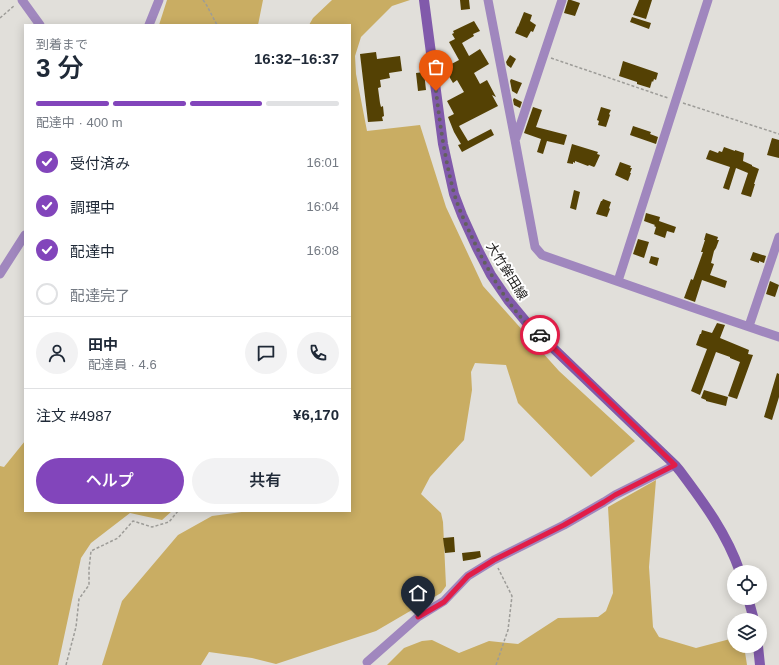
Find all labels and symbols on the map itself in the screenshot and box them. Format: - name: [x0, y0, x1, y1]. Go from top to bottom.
- pin: [419, 50, 453, 91]
- street label: 大竹鉾田線: [483, 239, 531, 303]
- courier: [520, 315, 560, 355]
- pin: [401, 576, 435, 617]

